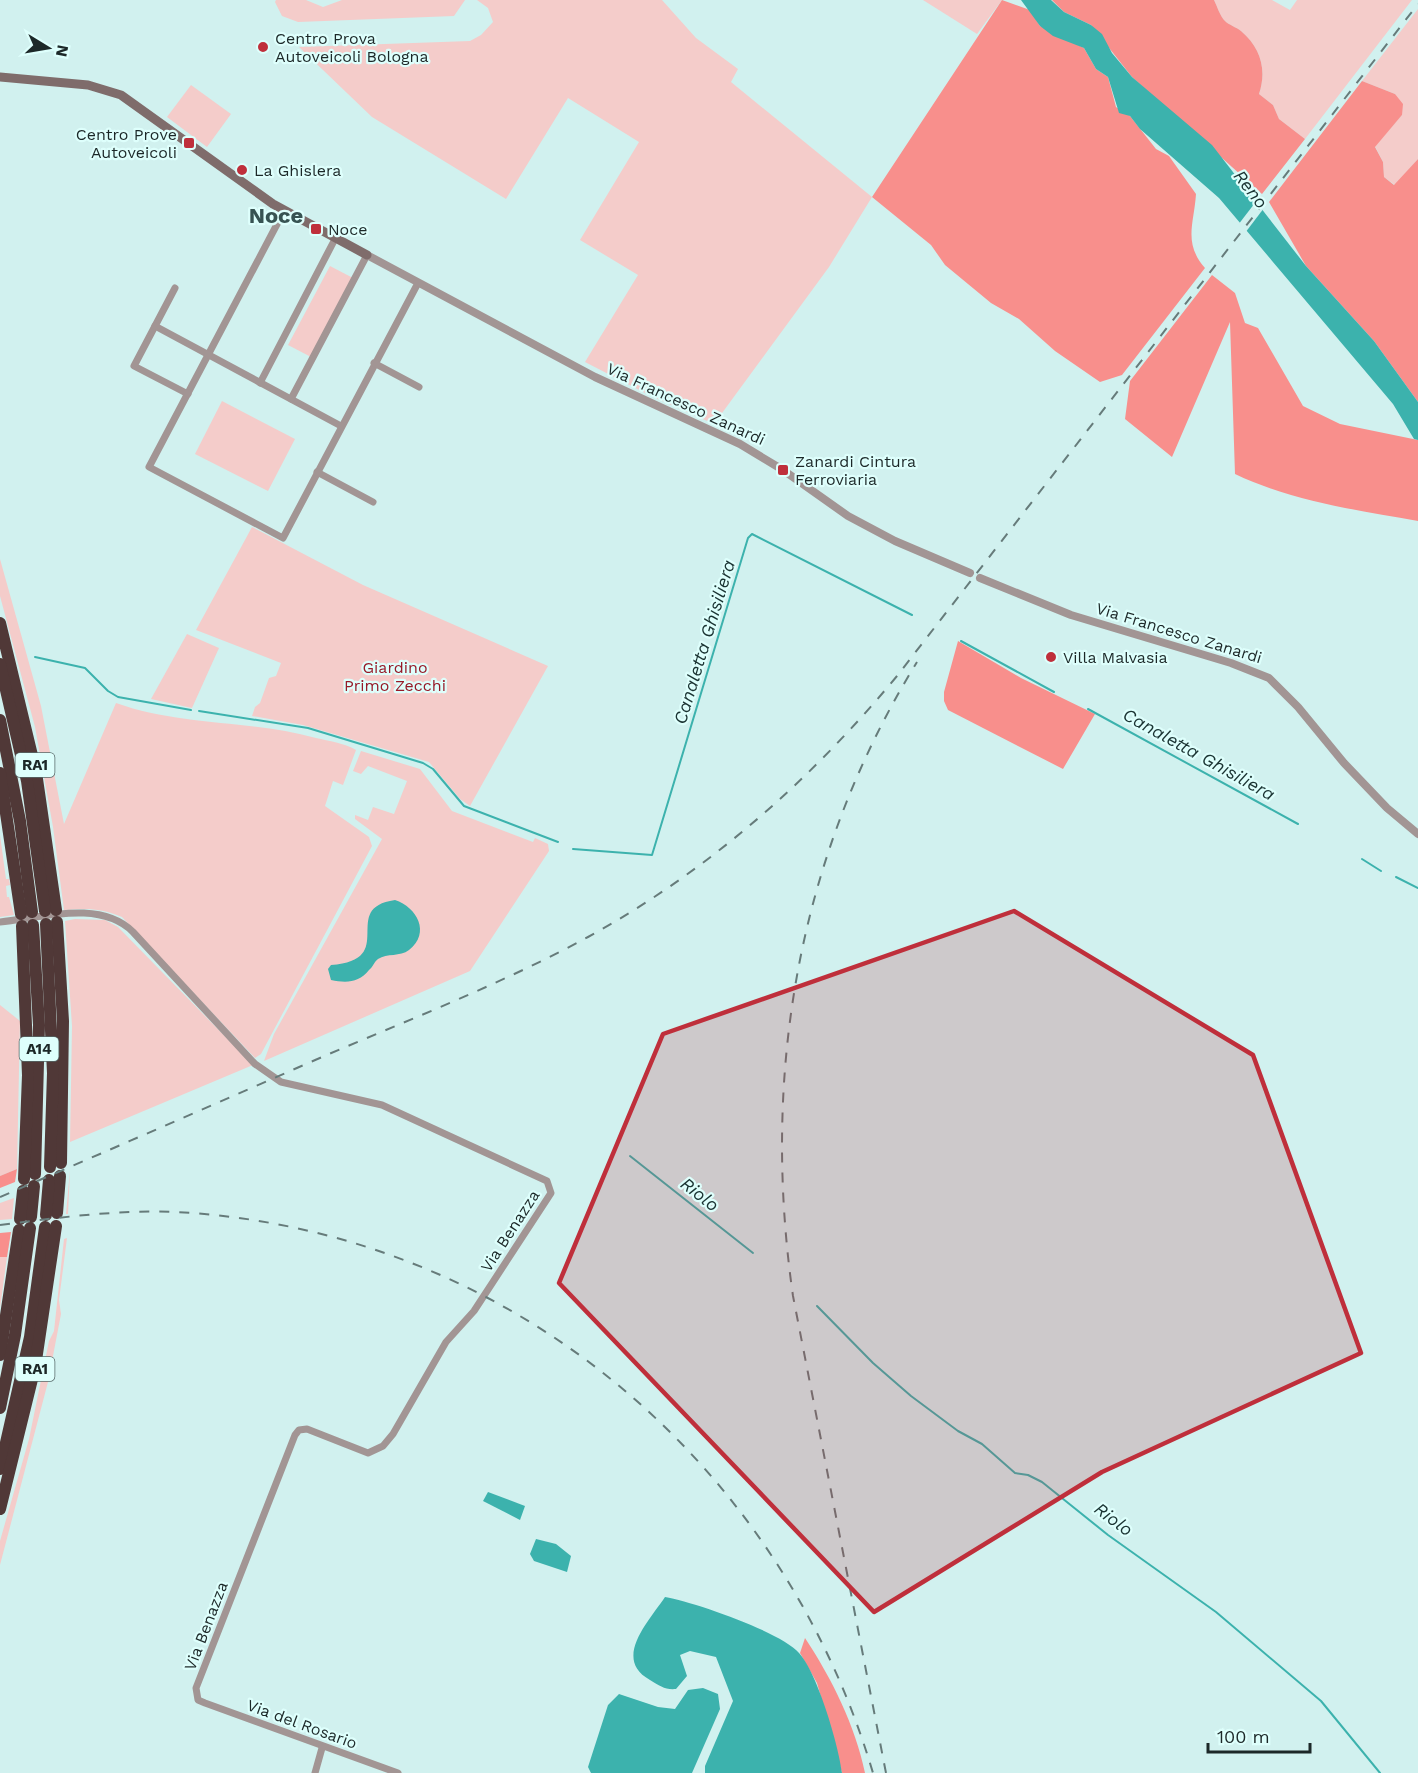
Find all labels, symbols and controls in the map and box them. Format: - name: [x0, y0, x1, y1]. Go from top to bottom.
- north arrow: [18, 18, 78, 78]
- place label: Centro Prova Autoveicoli Bologna: [275, 29, 429, 66]
- marker: Centro Prova Autoveicoli Bologna: [256, 40, 270, 54]
- text: N: [52, 43, 73, 58]
- place label: Centro Prove Autoveicoli: [76, 125, 177, 162]
- marker: Centro Prove Autoveicoli: [182, 136, 196, 150]
- place label: La Ghislera: [254, 161, 341, 180]
- marker: La Ghislera: [235, 163, 249, 177]
- water label: Reno: [1230, 166, 1272, 212]
- district label: Noce: [249, 203, 303, 228]
- place label: Noce: [328, 220, 367, 239]
- marker: Noce: [309, 222, 323, 236]
- street label: Via Francesco Zanardi: [604, 359, 768, 449]
- place label: Zanardi Cintura Ferroviaria: [795, 452, 916, 489]
- marker: Zanardi Cintura Ferroviaria: [776, 463, 790, 477]
- water label: Canaletta Ghisiliera: [669, 557, 739, 727]
- street label: Via Francesco Zanardi: [1094, 599, 1264, 667]
- place label: Villa Malvasia: [1063, 648, 1168, 667]
- marker: Villa Malvasia: [1044, 650, 1058, 664]
- park label: Giardino Primo Zecchi: [344, 658, 446, 695]
- water label: Canaletta Ghisiliera: [1119, 703, 1279, 805]
- road number: RA1: [15, 753, 54, 777]
- road number: A14: [20, 1037, 58, 1061]
- water label: Riolo: [677, 1173, 723, 1215]
- street label: Via Benazza: [477, 1187, 543, 1275]
- road number: RA1: [15, 1357, 54, 1381]
- water label: Riolo: [1091, 1498, 1137, 1540]
- street label: Via Benazza: [180, 1579, 232, 1673]
- street label: Via del Rosario: [244, 1695, 360, 1753]
- scale bar: [1208, 1716, 1310, 1754]
- text: 100 m: [1217, 1726, 1270, 1747]

